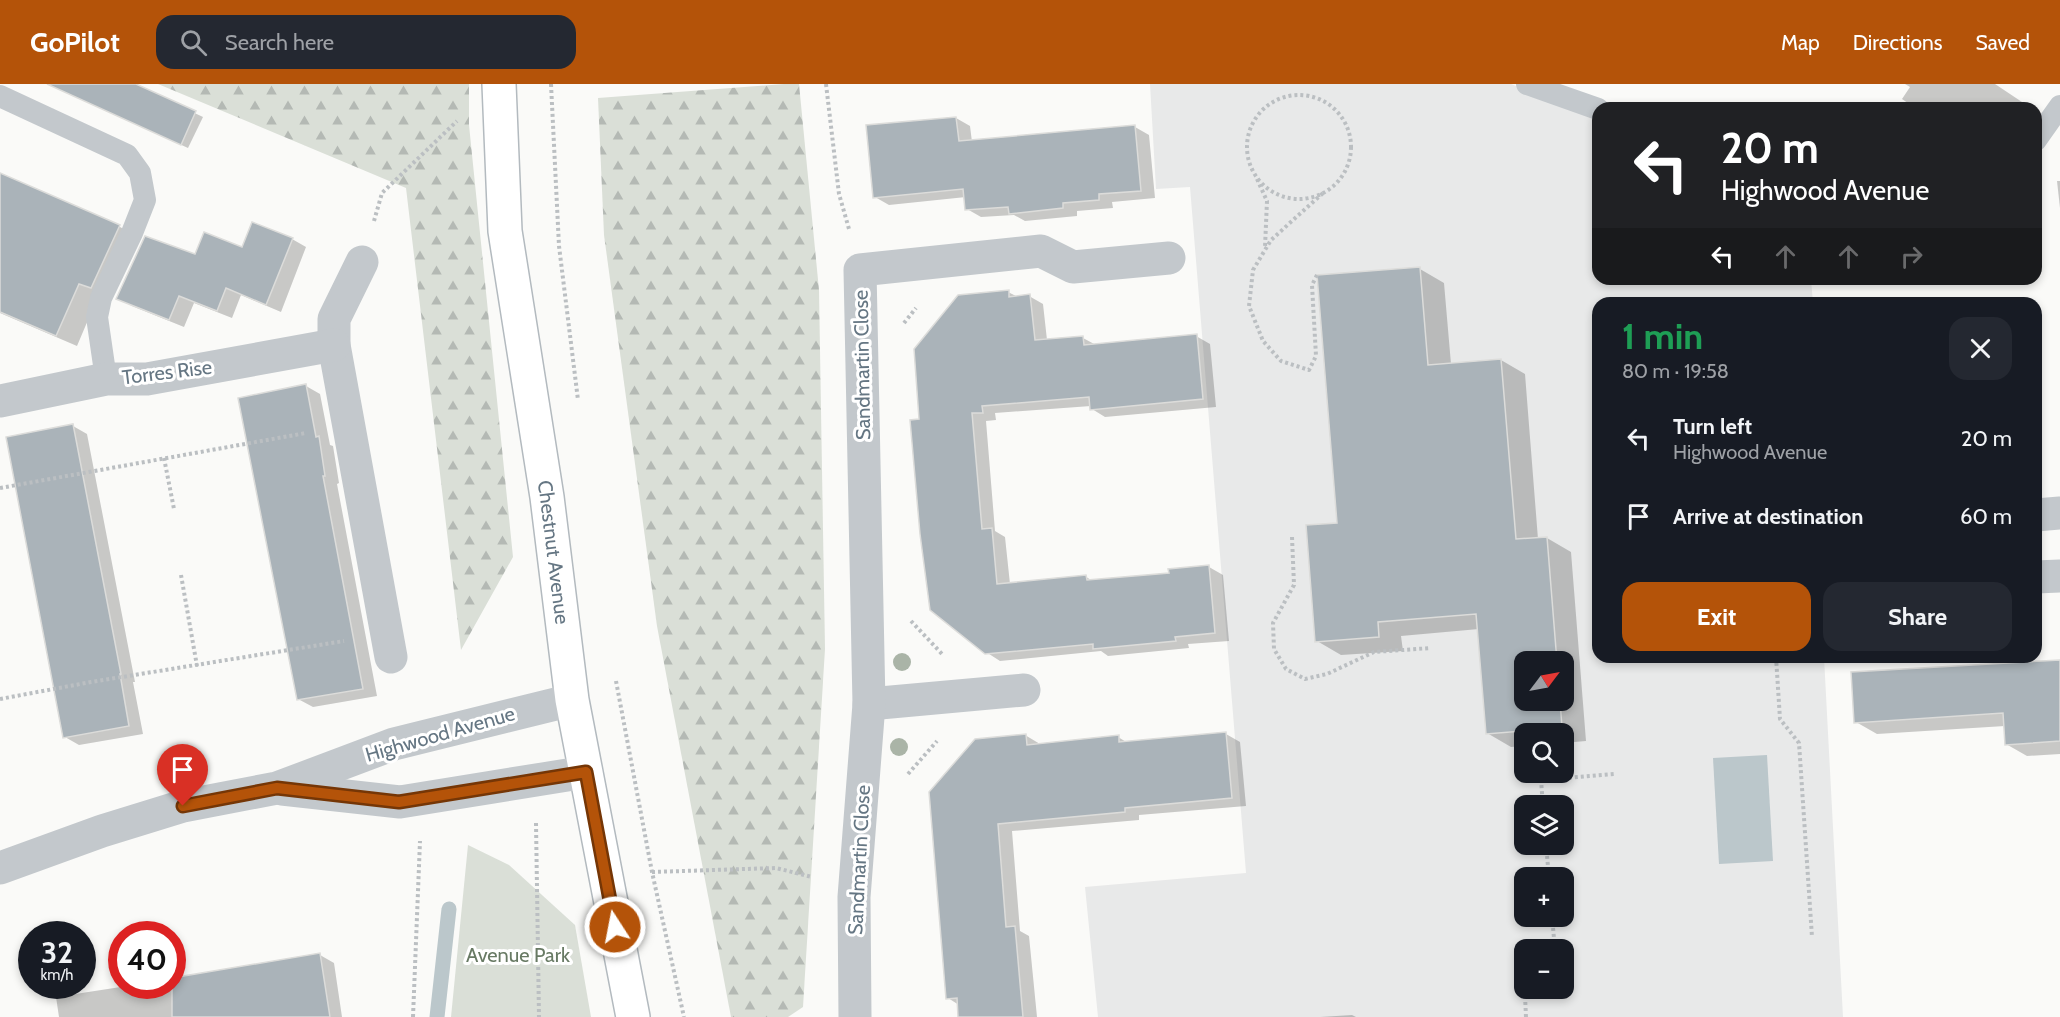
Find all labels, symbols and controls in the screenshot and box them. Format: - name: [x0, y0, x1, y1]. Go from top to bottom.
- search box: [156, 15, 576, 69]
- text: GoPilot: [30, 25, 120, 59]
- icon: search: [177, 26, 210, 59]
- text: Search here: [225, 29, 334, 56]
- text: Map: [1781, 30, 1820, 55]
- text: Directions: [1853, 30, 1942, 55]
- text: Saved: [1975, 30, 2030, 55]
- text: 20 m: [1721, 122, 1819, 174]
- icon: left: [1622, 126, 1700, 204]
- text: Highwood Avenue: [1721, 174, 1929, 207]
- icon: left: [1706, 240, 1739, 273]
- icon: ahead: [1769, 240, 1802, 273]
- icon: ahead: [1832, 240, 1865, 273]
- icon: right: [1895, 240, 1928, 273]
- street label: Sandmartin Close: [849, 290, 875, 440]
- text: 1 min: [1622, 314, 1703, 358]
- button: close: [1949, 317, 2012, 380]
- street label: Torres Rise: [121, 355, 213, 389]
- text: 80 m · 19:58: [1622, 359, 1729, 383]
- text: Turn left: [1673, 413, 1752, 440]
- icon: left: [1622, 422, 1655, 455]
- text: 20 m: [1961, 425, 2012, 452]
- text: Highwood Avenue: [1673, 440, 1827, 464]
- street label: Chestnut Avenue: [533, 478, 575, 626]
- icon: arrive: [1622, 500, 1655, 533]
- text: Arrive at destination: [1673, 503, 1863, 530]
- text: 60 m: [1960, 503, 2012, 530]
- button: Exit: [1622, 582, 1811, 651]
- button: Share: [1823, 582, 2012, 651]
- north arrow: [1514, 651, 1574, 711]
- map controls: [1514, 651, 1574, 999]
- street label: Highwood Avenue: [363, 701, 517, 767]
- button: search: [1514, 723, 1574, 783]
- pin: [157, 744, 208, 806]
- icon: arrive: [166, 753, 199, 786]
- street label: Sandmartin Close: [843, 784, 875, 936]
- button: layers: [1514, 795, 1574, 855]
- button: +: [1514, 867, 1574, 927]
- position arrow: [583, 895, 647, 959]
- speed limit sign: 40: [108, 921, 186, 999]
- text: 32: [41, 934, 73, 971]
- button: −: [1514, 939, 1574, 999]
- park label: Avenue Park: [466, 943, 570, 967]
- text: km/h: [41, 966, 73, 984]

